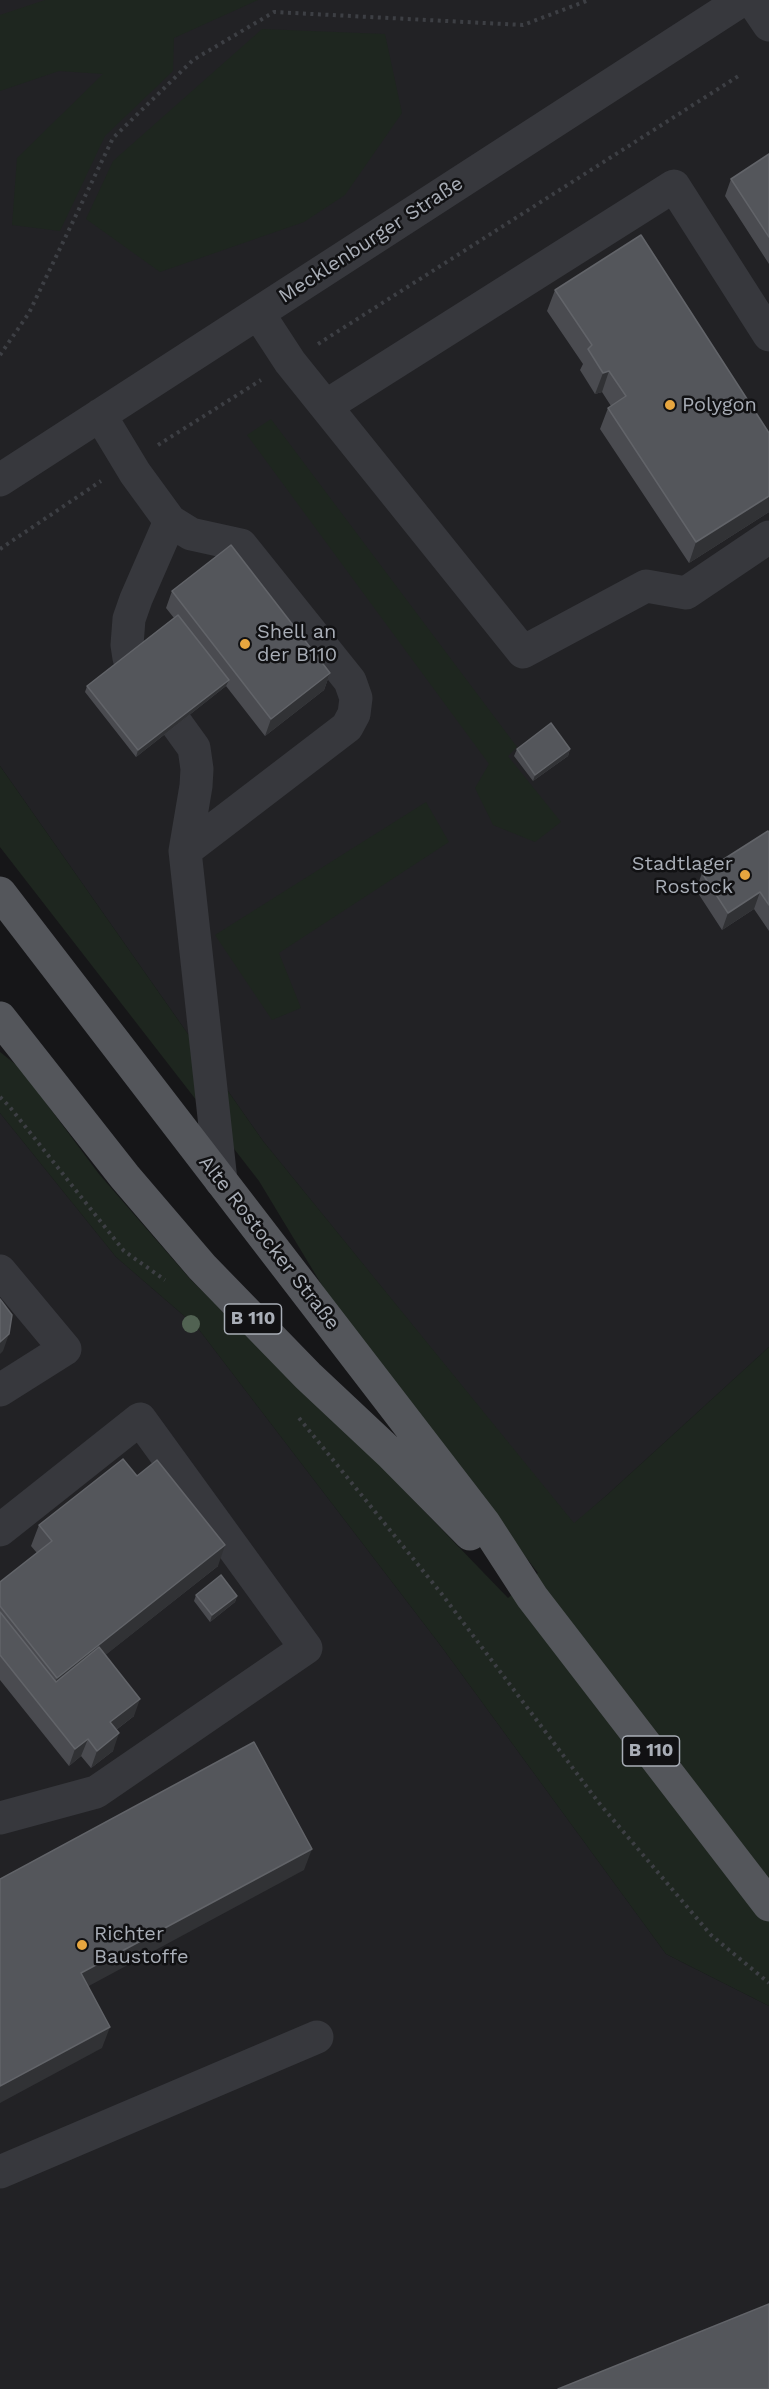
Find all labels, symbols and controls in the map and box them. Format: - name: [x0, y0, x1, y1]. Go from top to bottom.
- street label: Mecklenburger Straße: [274, 171, 468, 309]
- place label: Polygon: [682, 393, 757, 417]
- marker: Polygon: [663, 398, 677, 412]
- place label: Shell an der B110: [257, 620, 337, 667]
- marker: Shell an der B110: [238, 637, 252, 651]
- place label: Stadtlager Rostock: [632, 852, 733, 899]
- marker: Stadtlager Rostock: [738, 868, 752, 882]
- street label: Alte Rostocker Straße: [194, 1151, 344, 1335]
- road number: B 110: [224, 1304, 282, 1334]
- road number: B 110: [622, 1736, 680, 1766]
- place label: Richter Baustoffe: [94, 1922, 188, 1969]
- marker: Richter Baustoffe: [75, 1938, 89, 1952]

